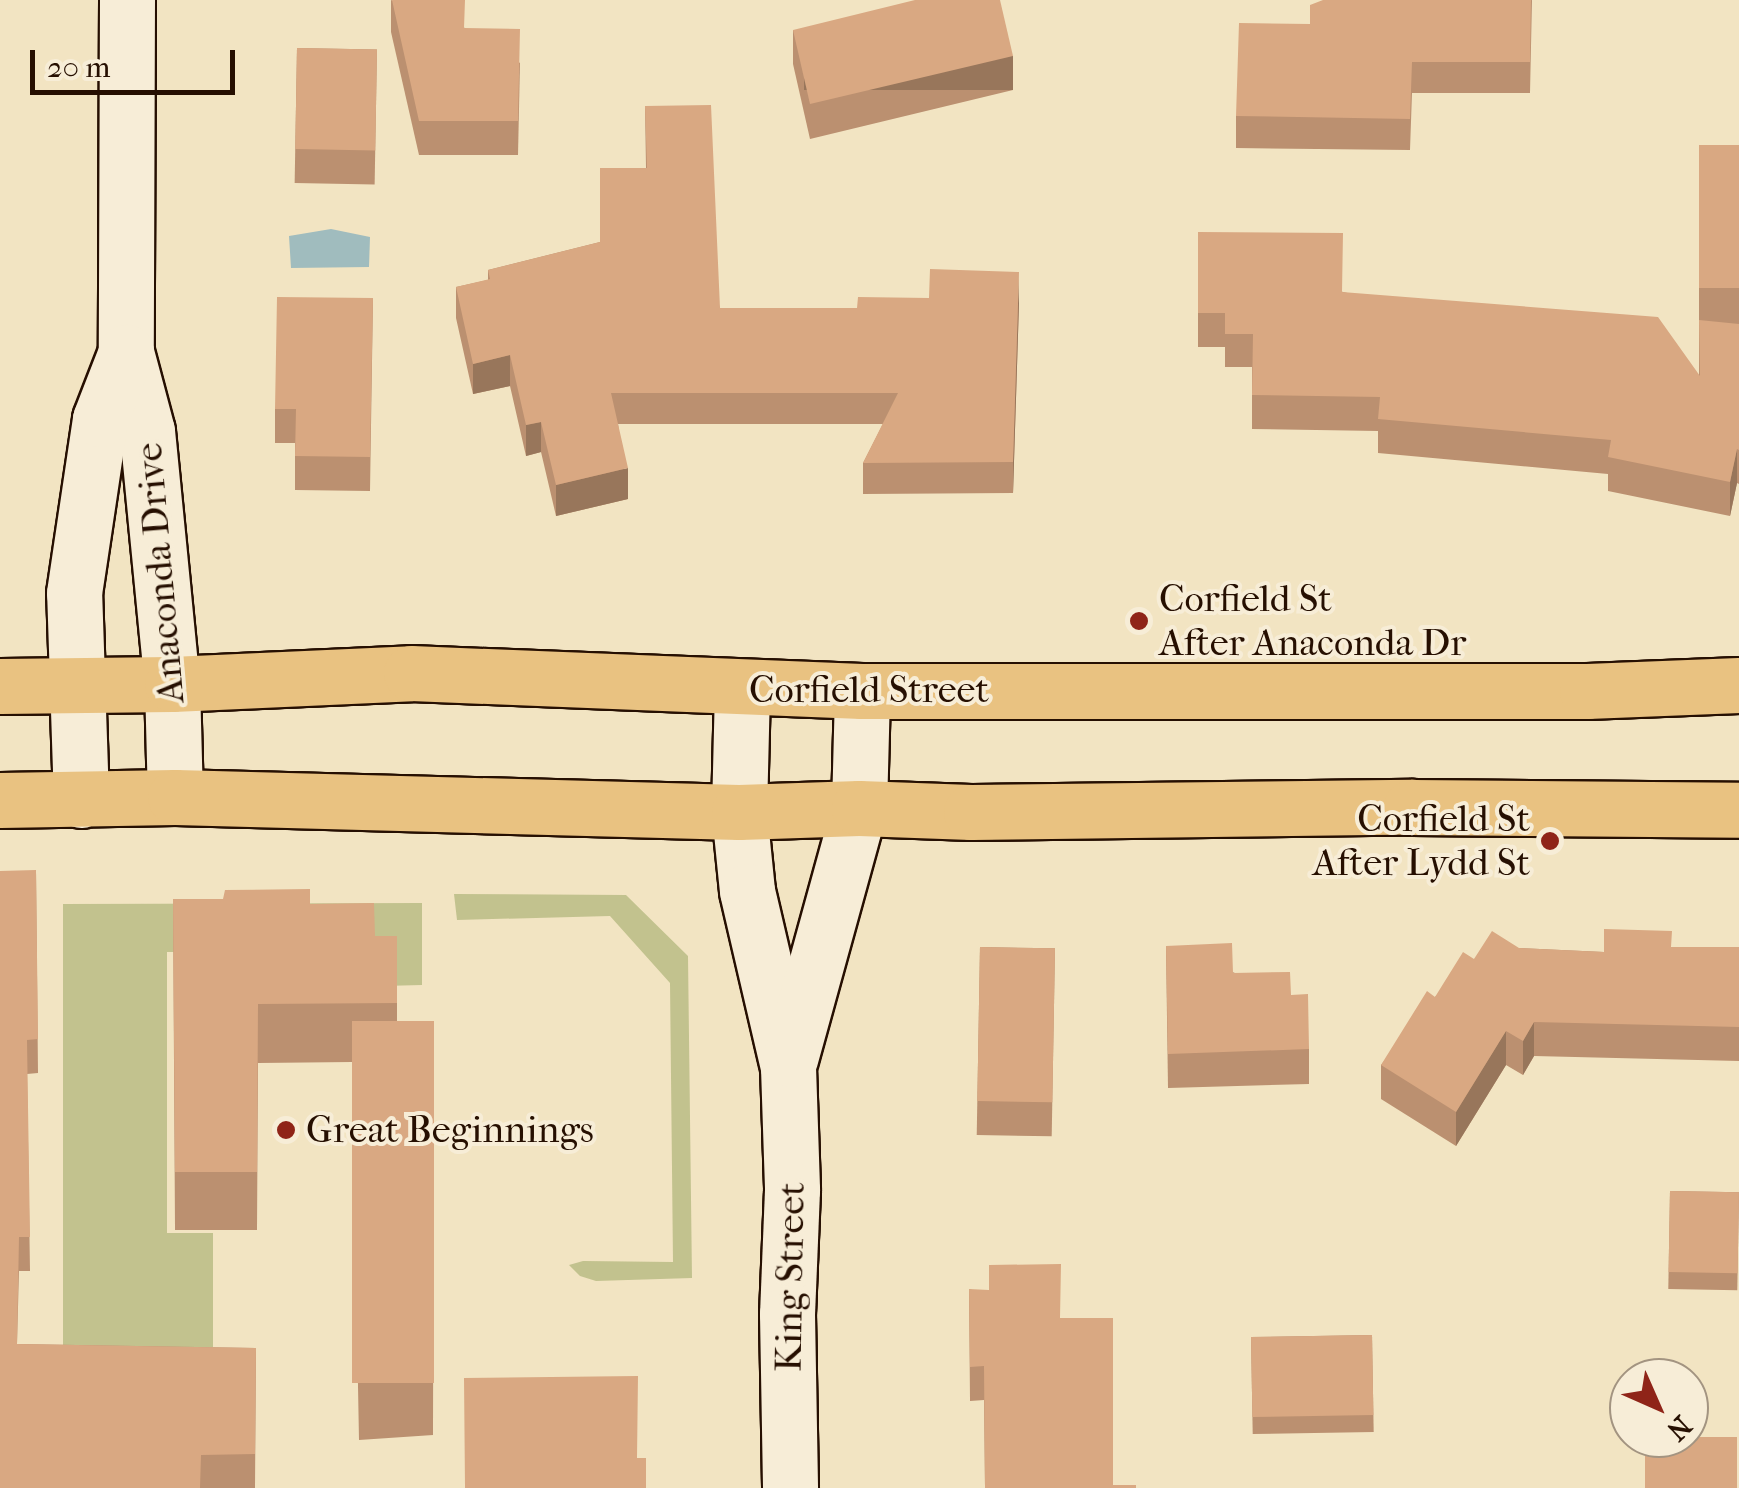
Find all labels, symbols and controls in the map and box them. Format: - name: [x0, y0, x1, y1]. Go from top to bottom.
- scale bar: [35, 30, 240, 92]
- text: 20 m: [47, 50, 110, 85]
- street label: Anaconda Drive: [126, 441, 194, 705]
- place label: Corfield St After Anaconda Dr: [1159, 576, 1466, 666]
- marker: Corfield St After Anaconda Dr: [1128, 610, 1150, 632]
- street label: Corfield Street: [749, 667, 989, 713]
- place label: Corfield St After Lydd St: [1312, 796, 1530, 886]
- marker: Corfield St After Lydd St: [1539, 830, 1561, 852]
- place label: Great Beginnings: [306, 1107, 594, 1153]
- marker: Great Beginnings: [275, 1119, 297, 1141]
- street label: King Street: [766, 1182, 814, 1372]
- north arrow: [1609, 1358, 1709, 1458]
- text: N: [1660, 1409, 1698, 1447]

